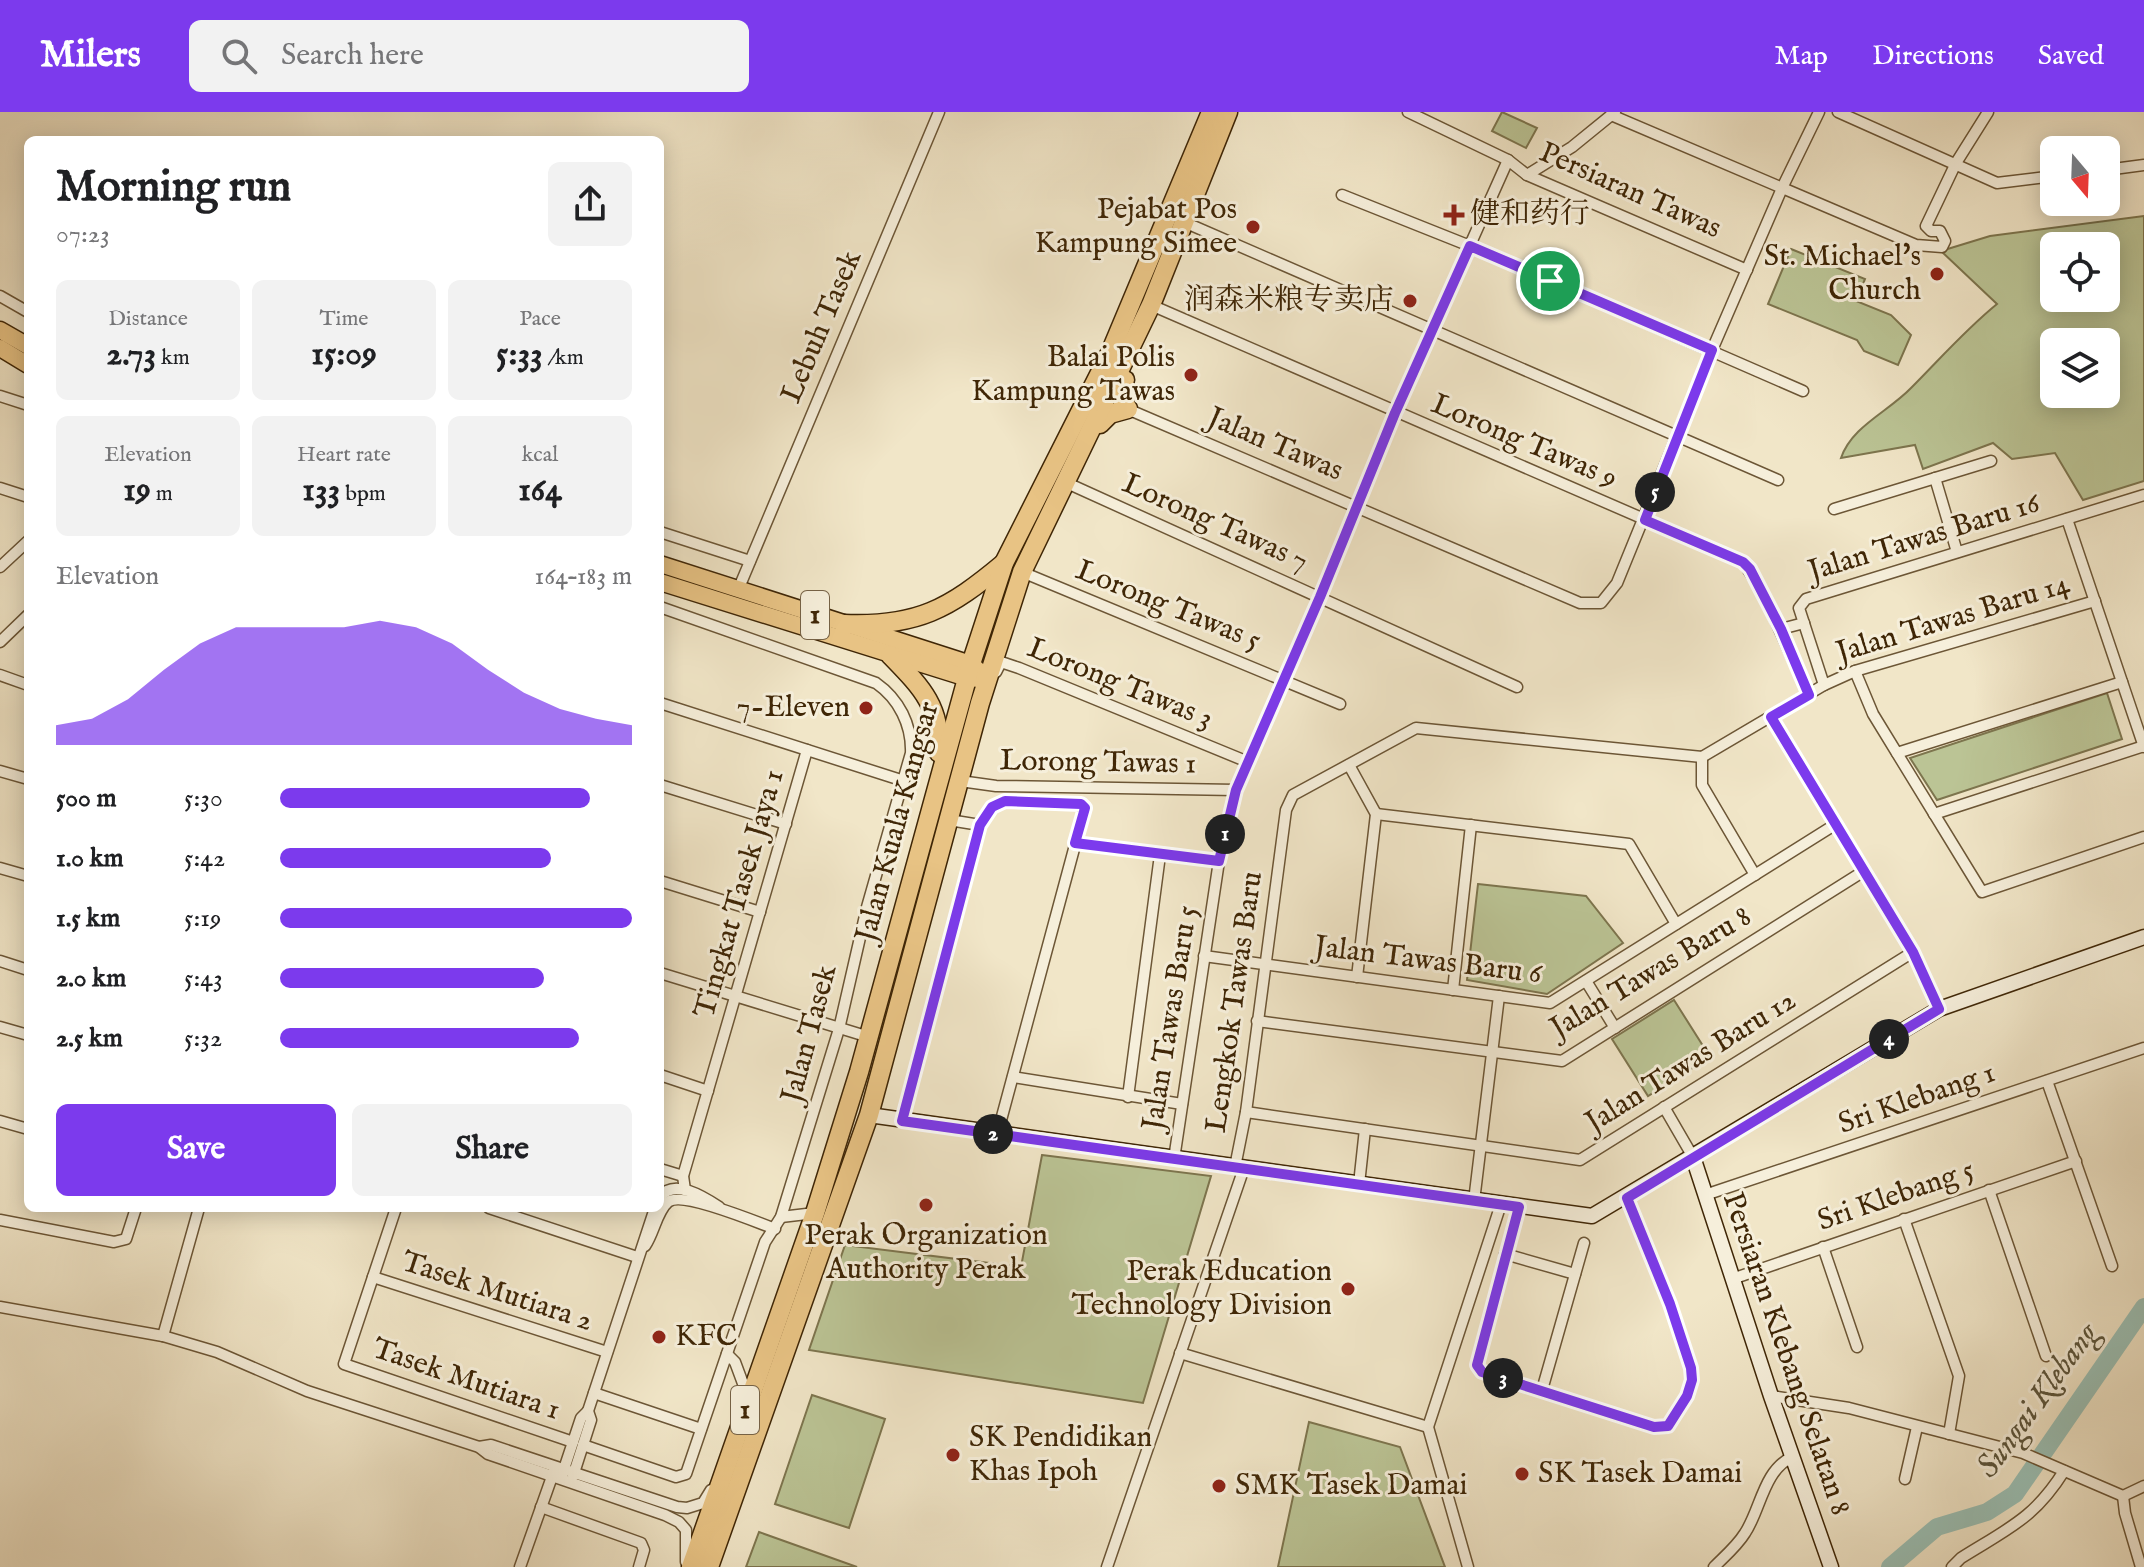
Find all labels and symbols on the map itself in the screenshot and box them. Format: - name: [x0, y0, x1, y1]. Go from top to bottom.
- street label: Persiaran Tawas: [1533, 134, 1727, 248]
- north arrow: [2040, 136, 2120, 216]
- place label: Pejabat Pos Kampung Simee: [1035, 191, 1237, 263]
- place label: 健和药行: [1470, 196, 1590, 234]
- marker: 健和药行: [1445, 206, 1463, 224]
- marker: Pejabat Pos Kampung Simee: [1244, 218, 1262, 236]
- place label: St. Michael's Church: [1764, 238, 1921, 310]
- street label: Lebuh Tasek: [773, 244, 872, 409]
- pin: [1516, 247, 1584, 315]
- marker: St. Michael's Church: [1928, 265, 1946, 283]
- place label: 润森米粮专卖店: [1184, 282, 1394, 320]
- marker: 润森米粮专卖店: [1401, 292, 1419, 310]
- place label: Balai Polis Kampung Tawas: [971, 339, 1175, 411]
- marker: Balai Polis Kampung Tawas: [1182, 366, 1200, 384]
- street label: Lorong Tawas 9: [1425, 386, 1623, 498]
- street label: Jalan Tawas: [1199, 398, 1348, 491]
- street label: Lorong Tawas 7: [1116, 465, 1314, 581]
- pin: 5: [1635, 472, 1675, 512]
- street label: Jalan Tawas Baru 16: [1801, 484, 2045, 592]
- street label: Lorong Tawas 5: [1070, 552, 1266, 660]
- street label: Jalan Tawas Baru 14: [1829, 565, 2074, 673]
- road number: 1: [801, 591, 829, 639]
- street label: Lorong Tawas 3: [1022, 630, 1218, 738]
- place label: 7-Eleven: [736, 689, 850, 727]
- street label: Jalan Kuala Kangsar: [847, 698, 948, 949]
- marker: 7-Eleven: [857, 699, 875, 717]
- street label: Lorong Tawas 1: [999, 742, 1197, 784]
- street label: Tingkat Tasek Jaya 1: [686, 765, 794, 1023]
- pin: 1: [1205, 814, 1245, 854]
- street label: Lengkok Tawas Baru: [1198, 869, 1272, 1135]
- street label: Jalan Tawas Baru 8: [1541, 898, 1758, 1049]
- street label: Jalan Tawas Baru 5: [1134, 903, 1208, 1136]
- street label: Jalan Tawas Baru 6: [1309, 928, 1545, 994]
- street label: Jalan Tasek: [773, 960, 847, 1110]
- street label: Jalan Tawas Baru 12: [1576, 982, 1803, 1144]
- pin: 4: [1869, 1019, 1909, 1059]
- street label: Sri Klebang 1: [1834, 1054, 2000, 1144]
- pin: 2: [973, 1114, 1013, 1154]
- street label: Sri Klebang 5: [1813, 1151, 1979, 1241]
- street label: Persiaran Klebang Selatan 8: [1713, 1188, 1859, 1520]
- marker: Perak Organization Authority Perak: [917, 1196, 935, 1214]
- place label: Perak Organization Authority Perak: [804, 1217, 1048, 1289]
- street label: Tasek Mutiara 2: [397, 1243, 597, 1341]
- place label: Perak Education Technology Division: [1072, 1253, 1332, 1325]
- marker: Perak Education Technology Division: [1339, 1280, 1357, 1298]
- water label: Sungai Klebang: [1968, 1314, 2109, 1487]
- place label: KFC: [675, 1318, 737, 1356]
- marker: KFC: [650, 1328, 668, 1346]
- street label: Tasek Mutiara 1: [367, 1330, 565, 1430]
- pin: 3: [1483, 1358, 1523, 1398]
- road number: 1: [731, 1386, 759, 1434]
- place label: SK Pendidikan Khas Ipoh: [969, 1419, 1152, 1491]
- marker: SK Pendidikan Khas Ipoh: [944, 1446, 962, 1464]
- place label: SK Tasek Damai: [1538, 1455, 1742, 1493]
- marker: SK Tasek Damai: [1513, 1465, 1531, 1483]
- place label: SMK Tasek Damai: [1235, 1467, 1468, 1505]
- marker: SMK Tasek Damai: [1210, 1477, 1228, 1495]

